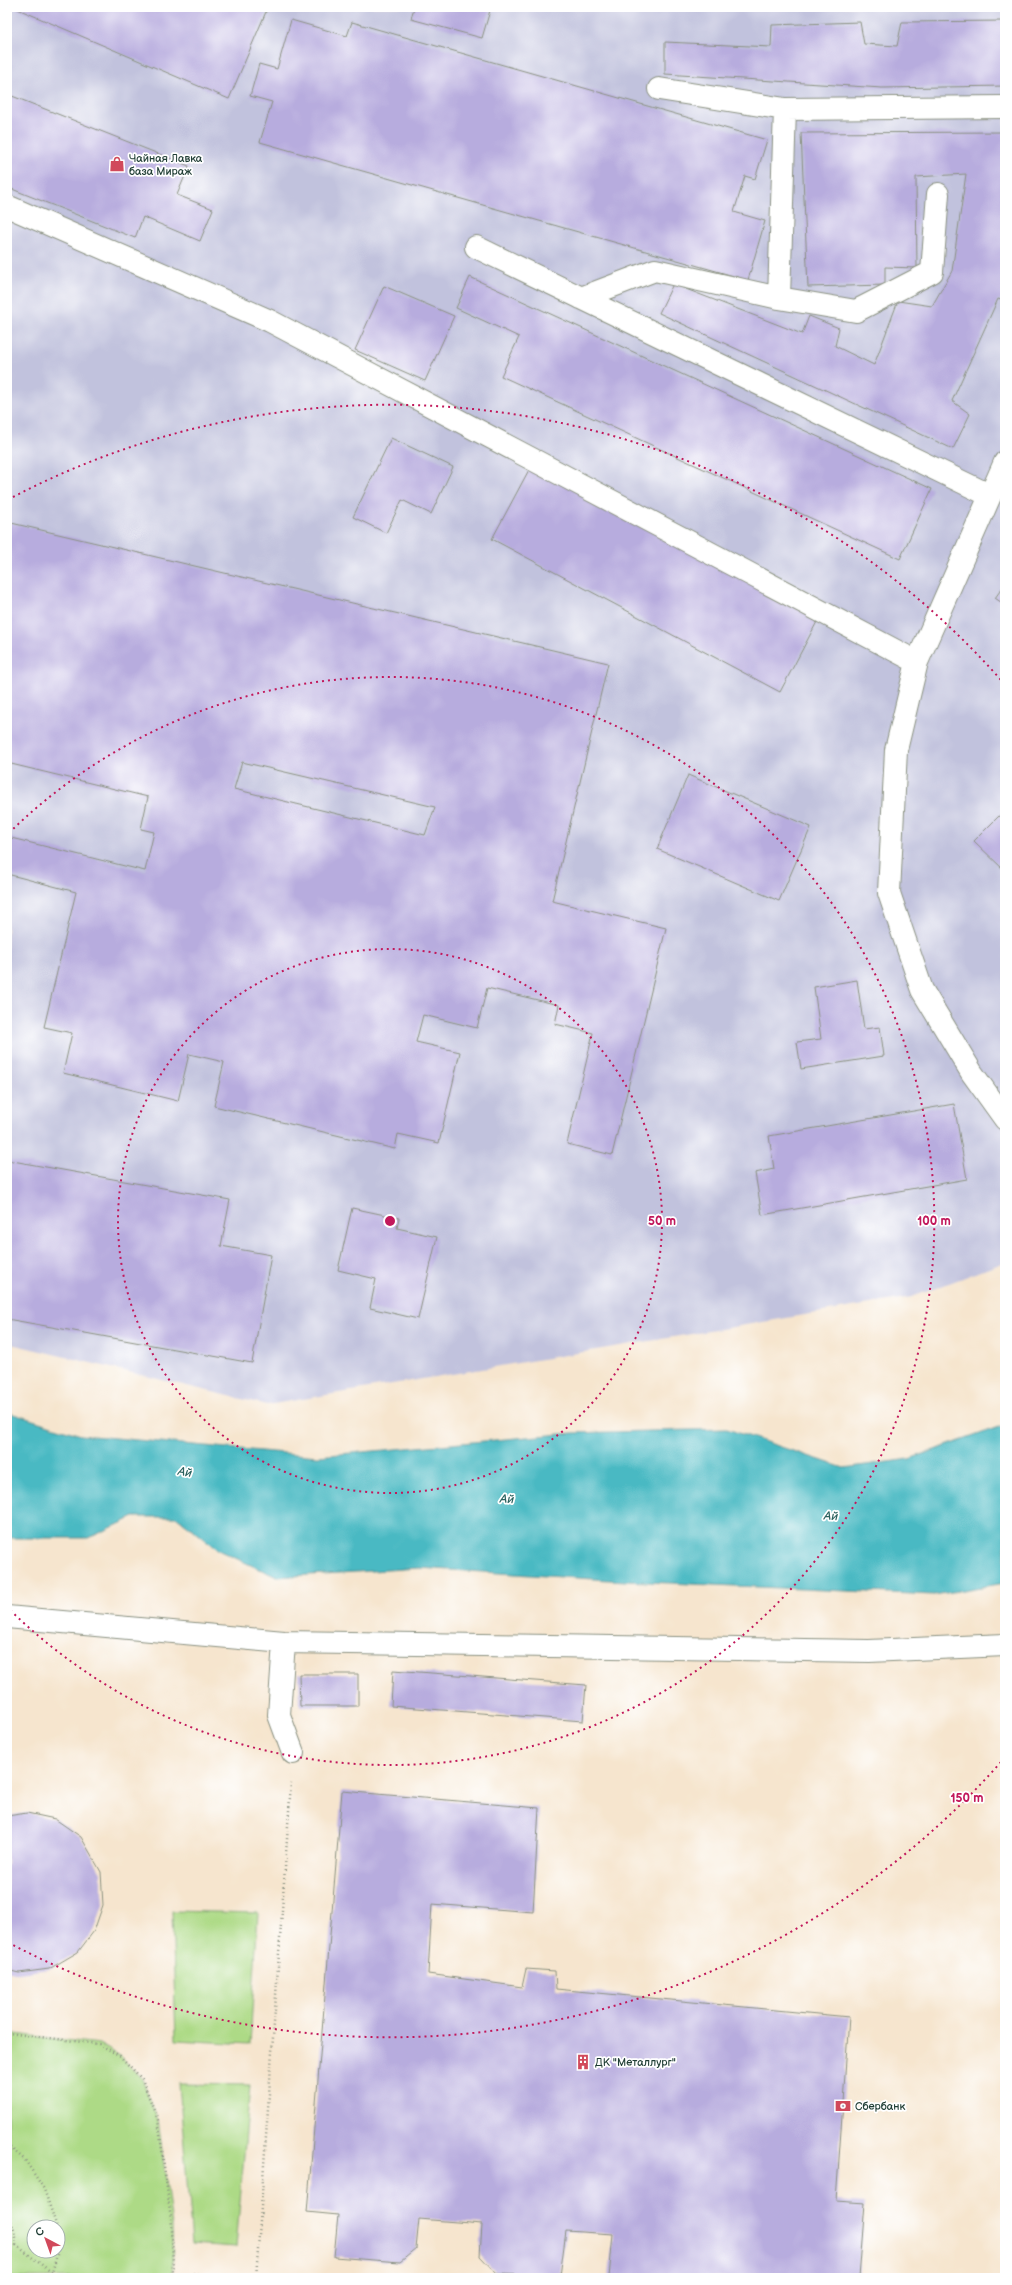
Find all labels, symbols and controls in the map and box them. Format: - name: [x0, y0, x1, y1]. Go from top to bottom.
- place label: Чайная Лавка база Мираж: [129, 152, 203, 178]
- shop icon: Чайная Лавка база Мираж: [108, 155, 126, 173]
- centre of rings: [383, 1214, 397, 1228]
- text: 50 m: [648, 1214, 676, 1229]
- text: 100 m: [917, 1214, 951, 1229]
- water label: Ай: [176, 1464, 193, 1481]
- water label: Ай: [499, 1492, 515, 1507]
- water label: Ай: [823, 1509, 839, 1524]
- text: 150 m: [951, 1791, 983, 1806]
- building icon: ДК "Металлург": [574, 2053, 592, 2071]
- place label: ДК "Металлург": [595, 2056, 676, 2069]
- bank icon: Сбербанк: [834, 2097, 852, 2115]
- place label: Сбербанк: [855, 2100, 906, 2113]
- north arrow: [26, 2219, 66, 2259]
- text: С: [33, 2224, 47, 2239]

